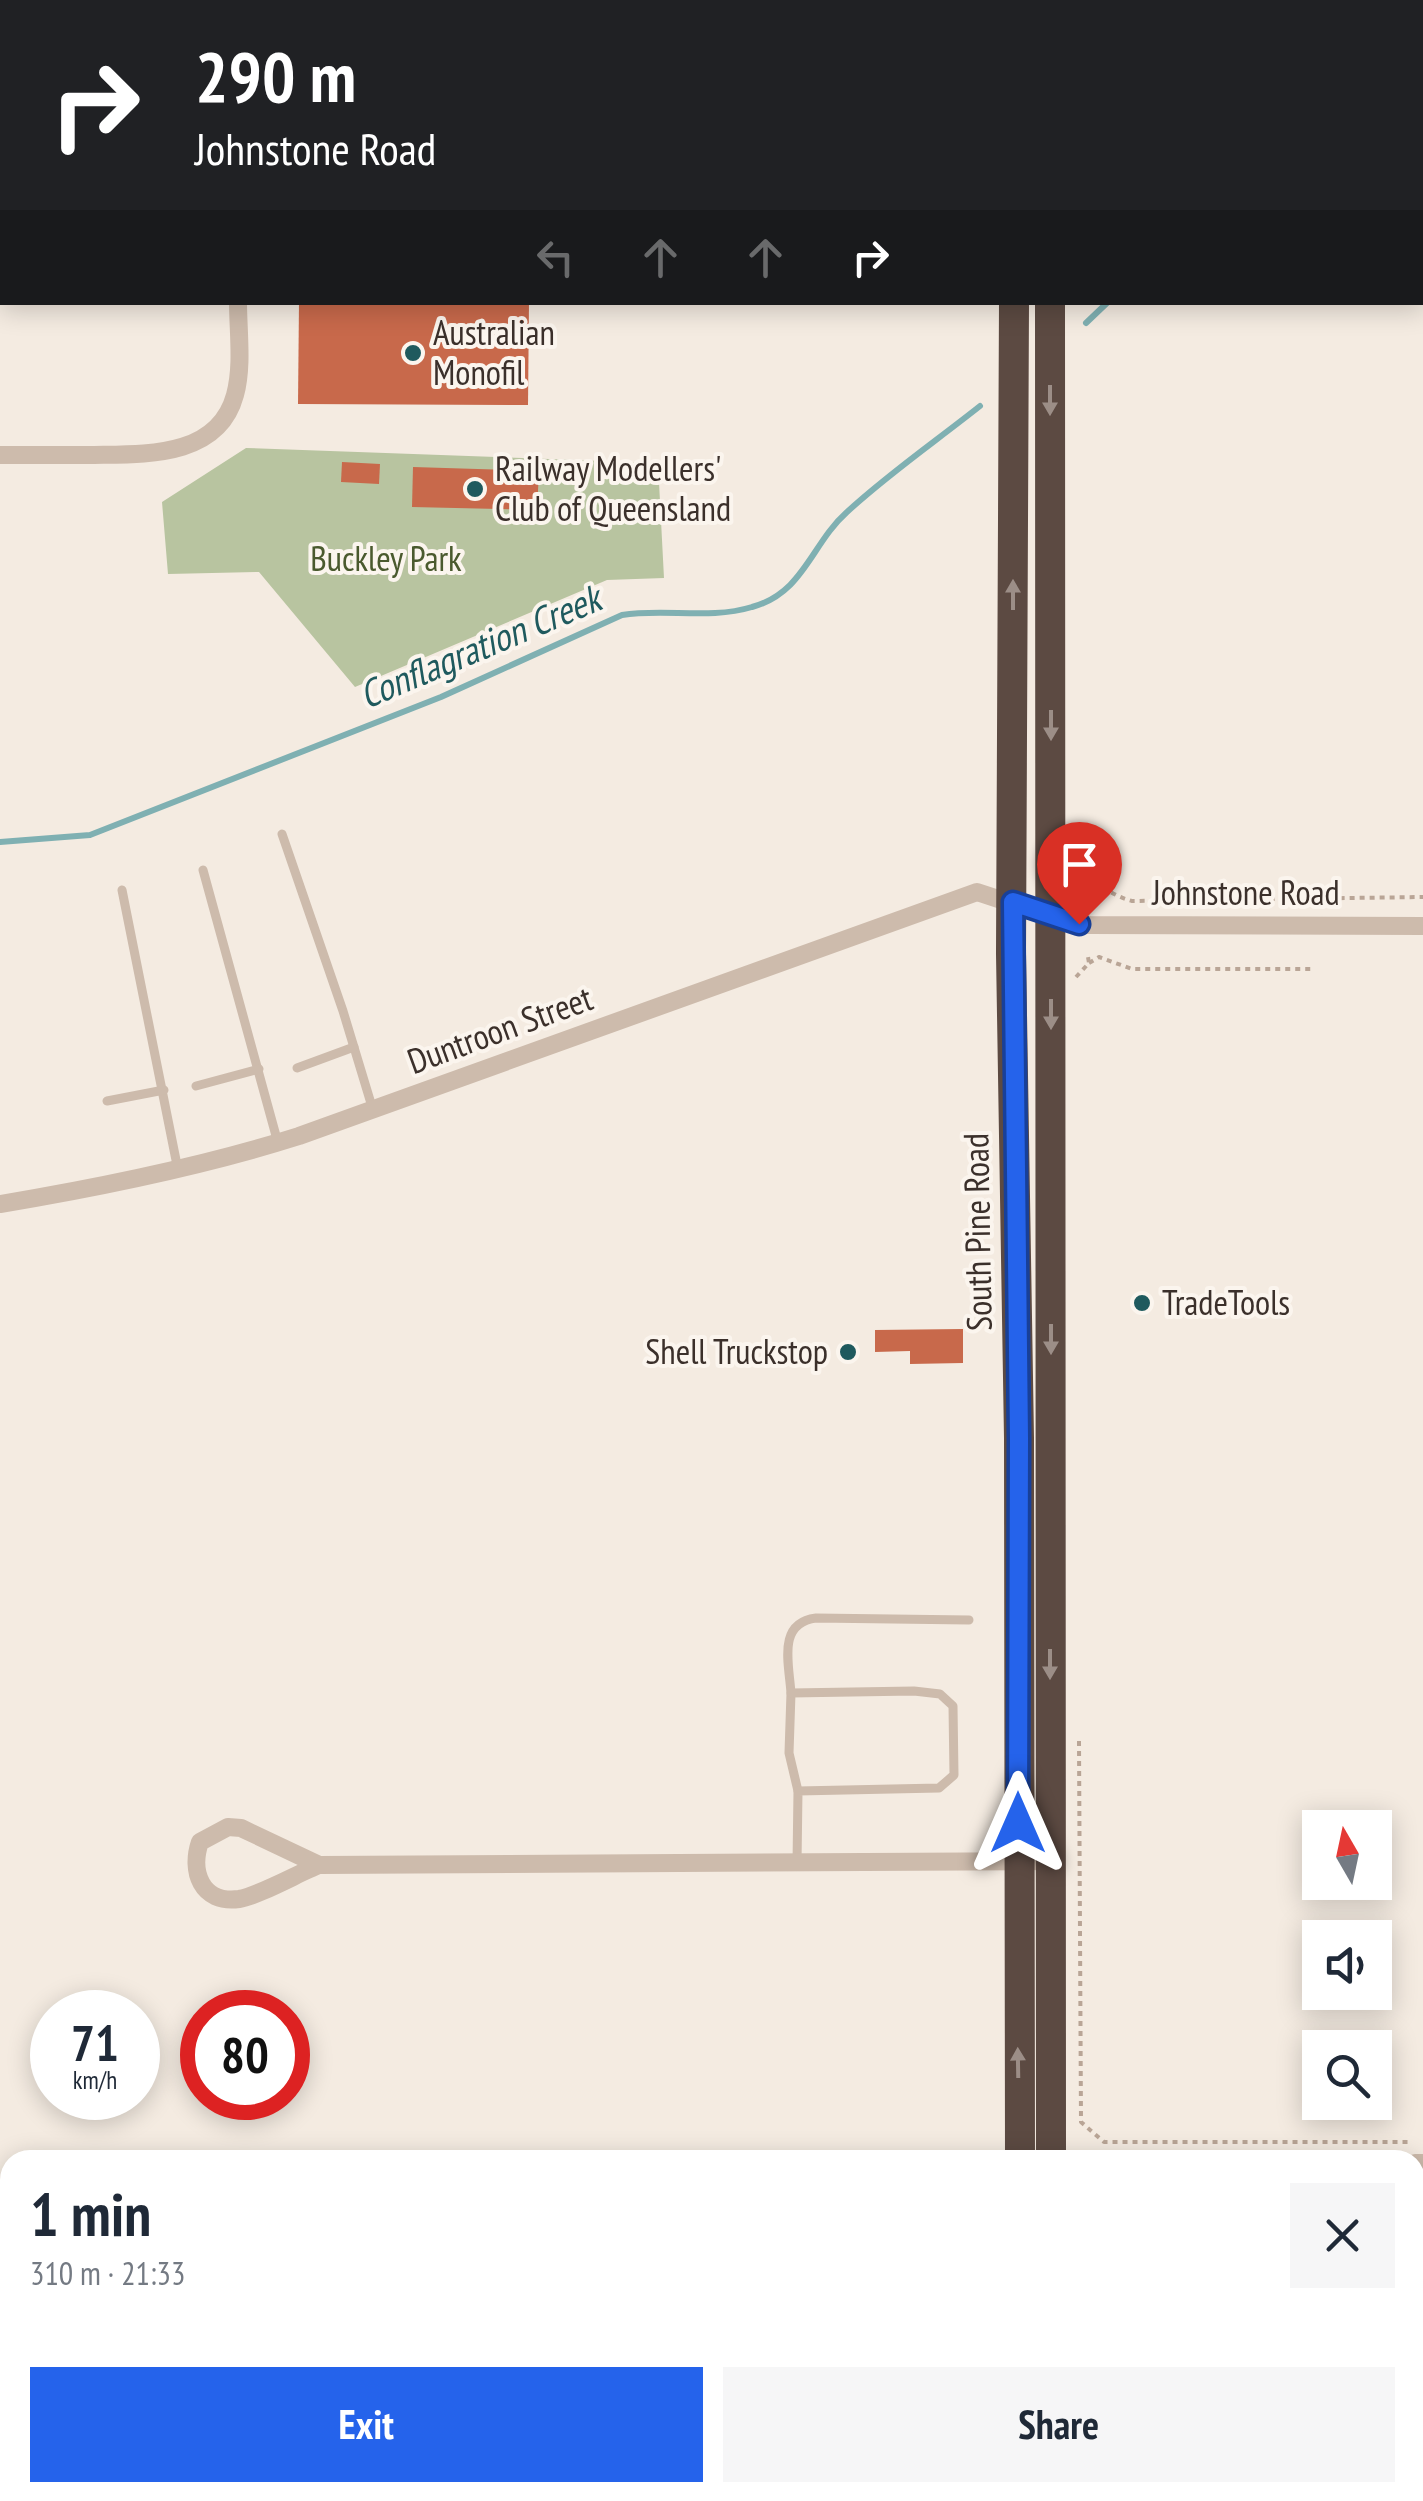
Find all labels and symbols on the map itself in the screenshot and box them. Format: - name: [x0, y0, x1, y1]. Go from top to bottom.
- place label: Australian Monofil: [433, 309, 555, 395]
- marker: Australian Monofil: [402, 342, 424, 364]
- one-way arrow: [1042, 384, 1058, 416]
- place label: Railway Modellers' Club of Queensland: [495, 445, 731, 531]
- marker: Railway Modellers' Club of Queensland: [464, 478, 486, 500]
- park label: Buckley Park: [310, 535, 462, 581]
- water label: Conflagration Creek: [351, 571, 611, 718]
- one-way arrow: [1005, 578, 1021, 610]
- one-way arrow: [1043, 709, 1059, 741]
- pin: [1037, 822, 1122, 925]
- street label: Johnstone Road: [1151, 869, 1340, 915]
- street label: Duntroon Street: [401, 974, 599, 1084]
- one-way arrow: [1043, 999, 1059, 1031]
- street label: South Pine Road: [952, 1133, 1002, 1331]
- place label: TradeTools: [1162, 1279, 1290, 1325]
- marker: TradeTools: [1131, 1292, 1153, 1314]
- one-way arrow: [1043, 1324, 1059, 1356]
- place label: Shell Truckstop: [645, 1328, 828, 1374]
- marker: Shell Truckstop: [837, 1341, 859, 1363]
- one-way arrow: [1042, 1649, 1058, 1681]
- position arrow: [966, 1771, 1070, 1875]
- north arrow: [1302, 1810, 1392, 1900]
- speed limit sign: 80: [180, 1990, 310, 2120]
- one-way arrow: [1010, 2046, 1026, 2078]

